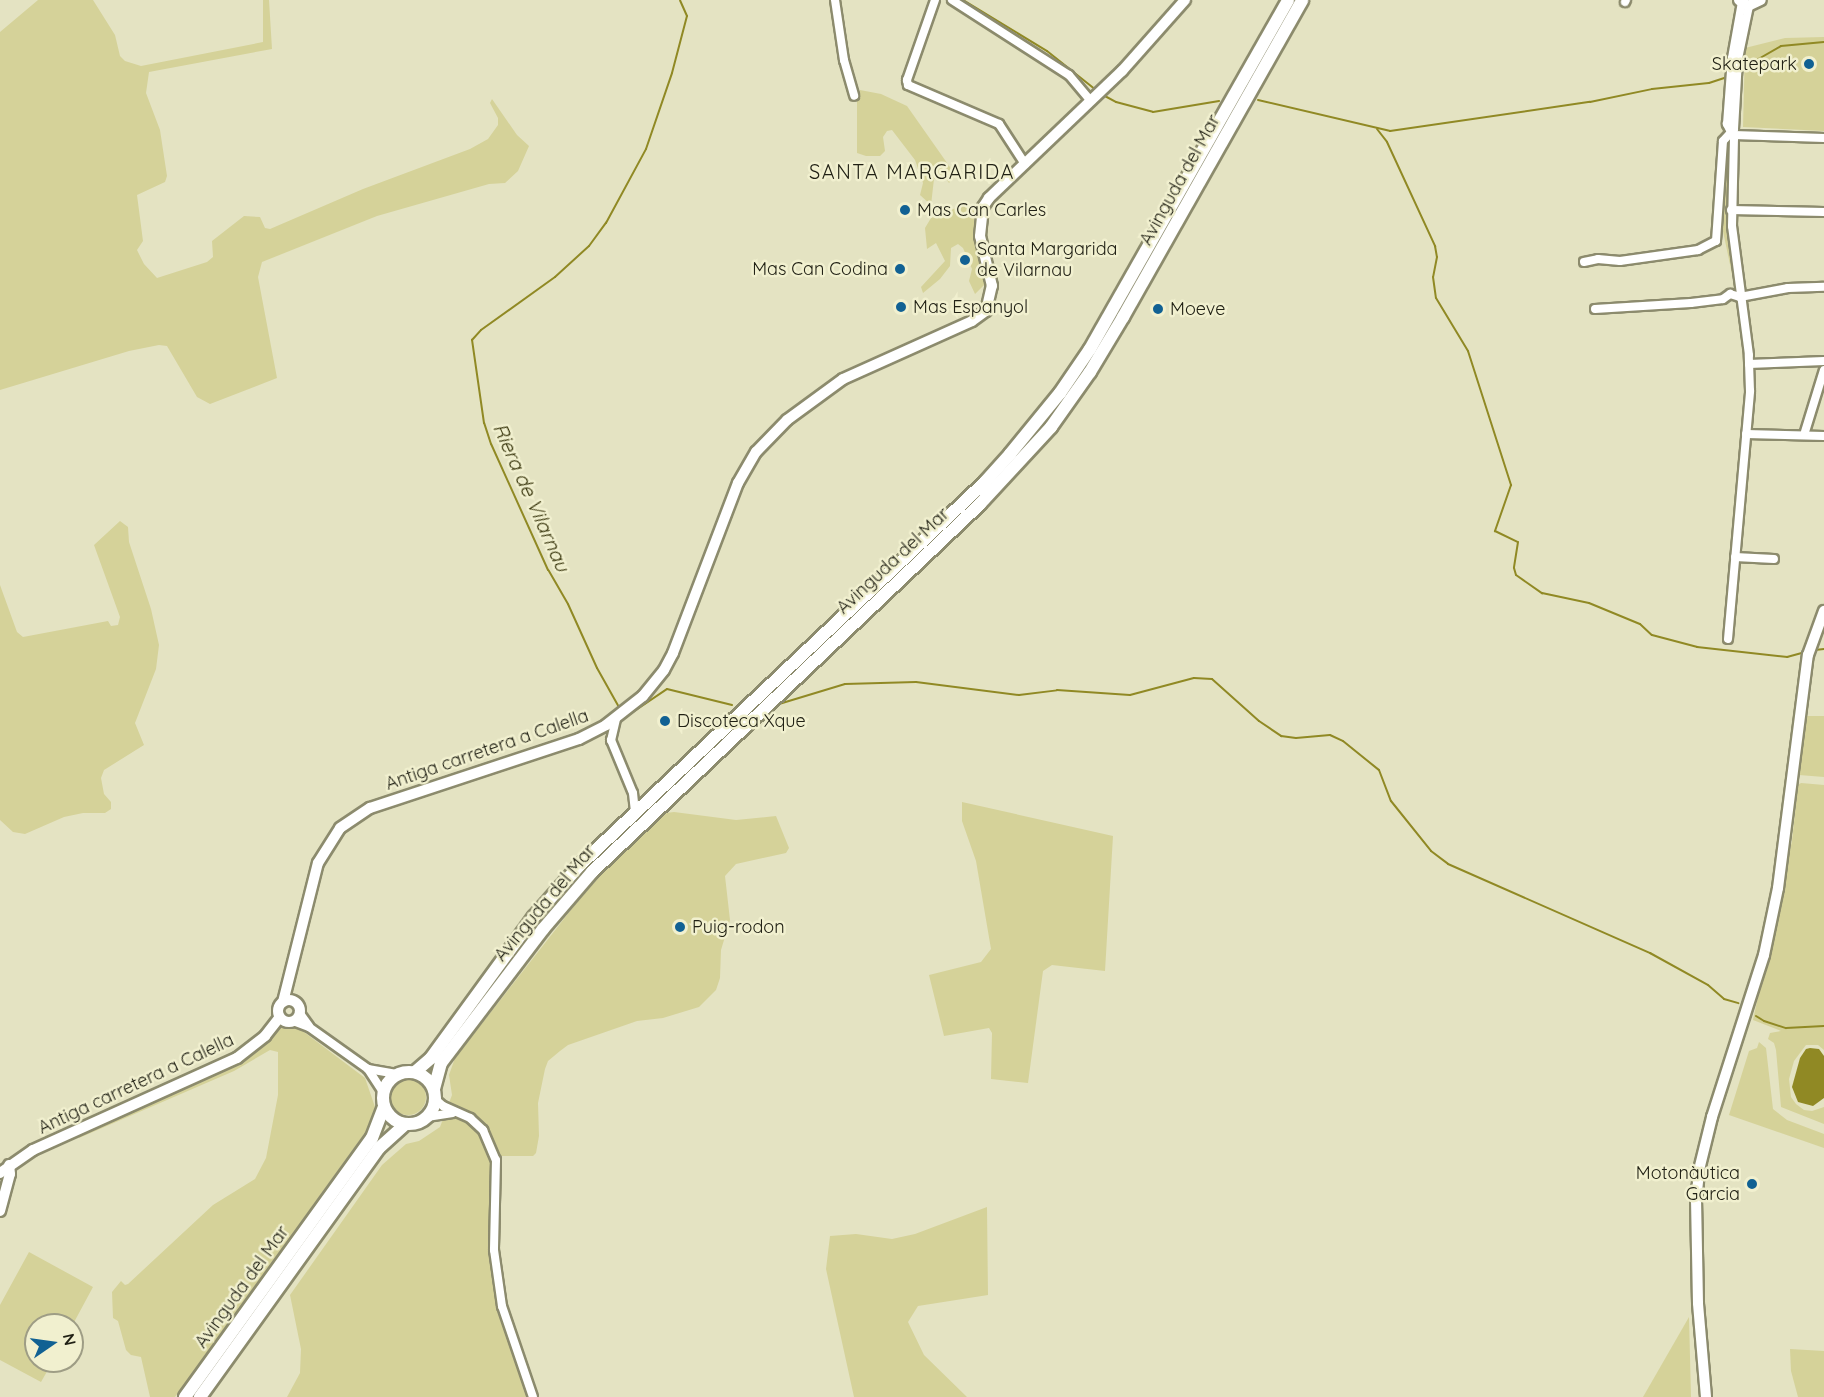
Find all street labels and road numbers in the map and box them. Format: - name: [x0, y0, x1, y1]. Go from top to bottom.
- street label: Avinguda del Mar: [1135, 111, 1225, 249]
- street label: Avinguda del Mar: [832, 503, 954, 619]
- street label: Antiga carretera a Calella: [383, 705, 591, 795]
- street label: Avinguda del Mar: [490, 840, 600, 966]
- street label: Antiga carretera a Calella: [35, 1029, 237, 1139]
- street label: Avinguda del Mar: [190, 1222, 294, 1352]

